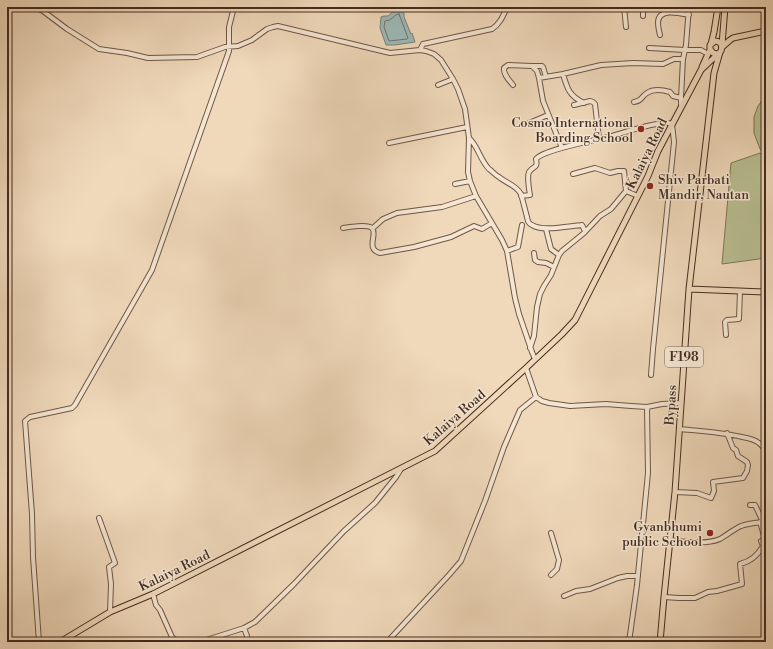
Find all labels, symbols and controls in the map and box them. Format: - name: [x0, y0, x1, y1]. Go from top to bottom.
- place label: Cosmo International Boarding School: [511, 115, 633, 146]
- street label: Kalaiya Road: [623, 115, 671, 192]
- marker: Cosmo International Boarding School: [636, 124, 646, 134]
- place label: Shiv Parbati Mandir, Nautan: [658, 172, 749, 203]
- marker: Shiv Parbati Mandir, Nautan: [645, 181, 655, 191]
- road number: F198: [665, 347, 703, 367]
- street label: Bypass: [662, 384, 680, 427]
- street label: Kalaiya Road: [420, 386, 489, 449]
- place label: Gyanbhumi public School: [622, 519, 702, 550]
- marker: Gyanbhumi public School: [705, 528, 715, 538]
- street label: Kalaiya Road: [136, 547, 213, 595]

